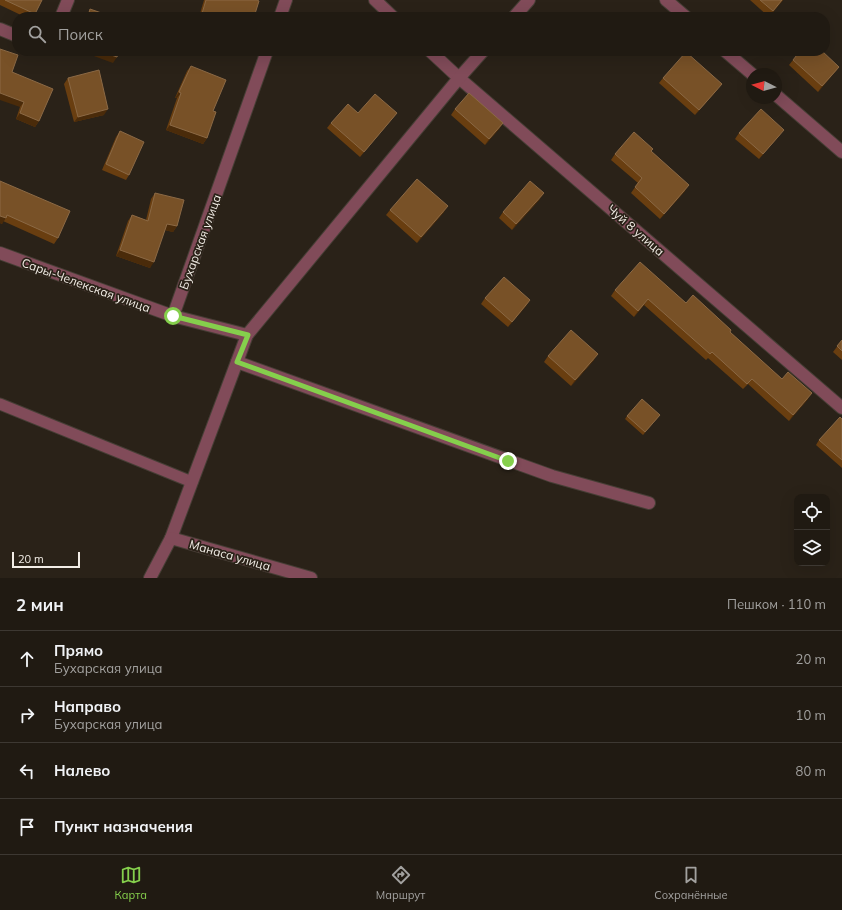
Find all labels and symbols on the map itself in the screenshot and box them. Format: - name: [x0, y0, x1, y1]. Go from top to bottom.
- north arrow: [746, 68, 782, 104]
- street label: Бухарская улица: [176, 192, 224, 292]
- street label: Чуй 8 улица: [605, 201, 667, 259]
- street label: Сары-Челекская улица: [20, 255, 152, 315]
- route start: [164, 307, 182, 325]
- route end: [499, 452, 517, 470]
- street label: Манаса улица: [188, 536, 272, 574]
- scale bar: [12, 550, 80, 569]

